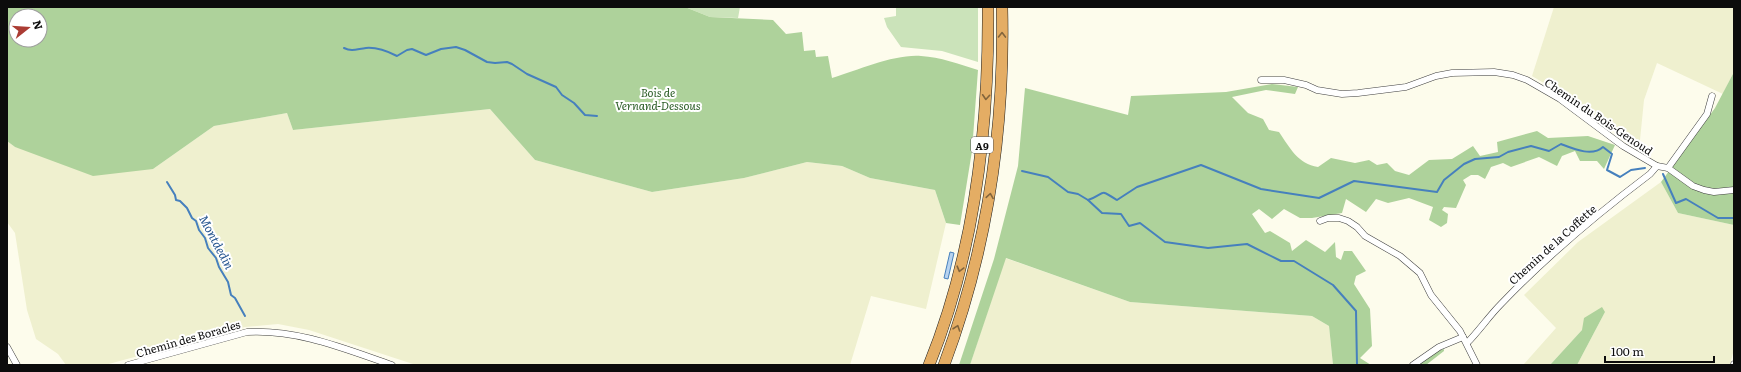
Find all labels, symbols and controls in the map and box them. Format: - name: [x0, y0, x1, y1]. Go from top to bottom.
- north arrow: [8, 8, 48, 48]
- text: N: [30, 18, 48, 32]
- one-way arrow: [998, 32, 1007, 38]
- street label: Chemin du Bois-Genoud: [1542, 74, 1656, 158]
- park label: Bois de Vernand-Dessous: [615, 84, 701, 113]
- one-way arrow: [982, 94, 990, 100]
- road number: A9: [971, 137, 993, 153]
- one-way arrow: [985, 193, 994, 199]
- street label: Chemin de la Coffette: [1505, 200, 1599, 288]
- water label: Montdedin: [195, 212, 239, 272]
- one-way arrow: [956, 266, 964, 272]
- street label: Chemin des Boracles: [134, 315, 242, 361]
- one-way arrow: [952, 325, 961, 332]
- scale bar: [1605, 338, 1714, 364]
- text: 100 m: [1611, 342, 1644, 360]

